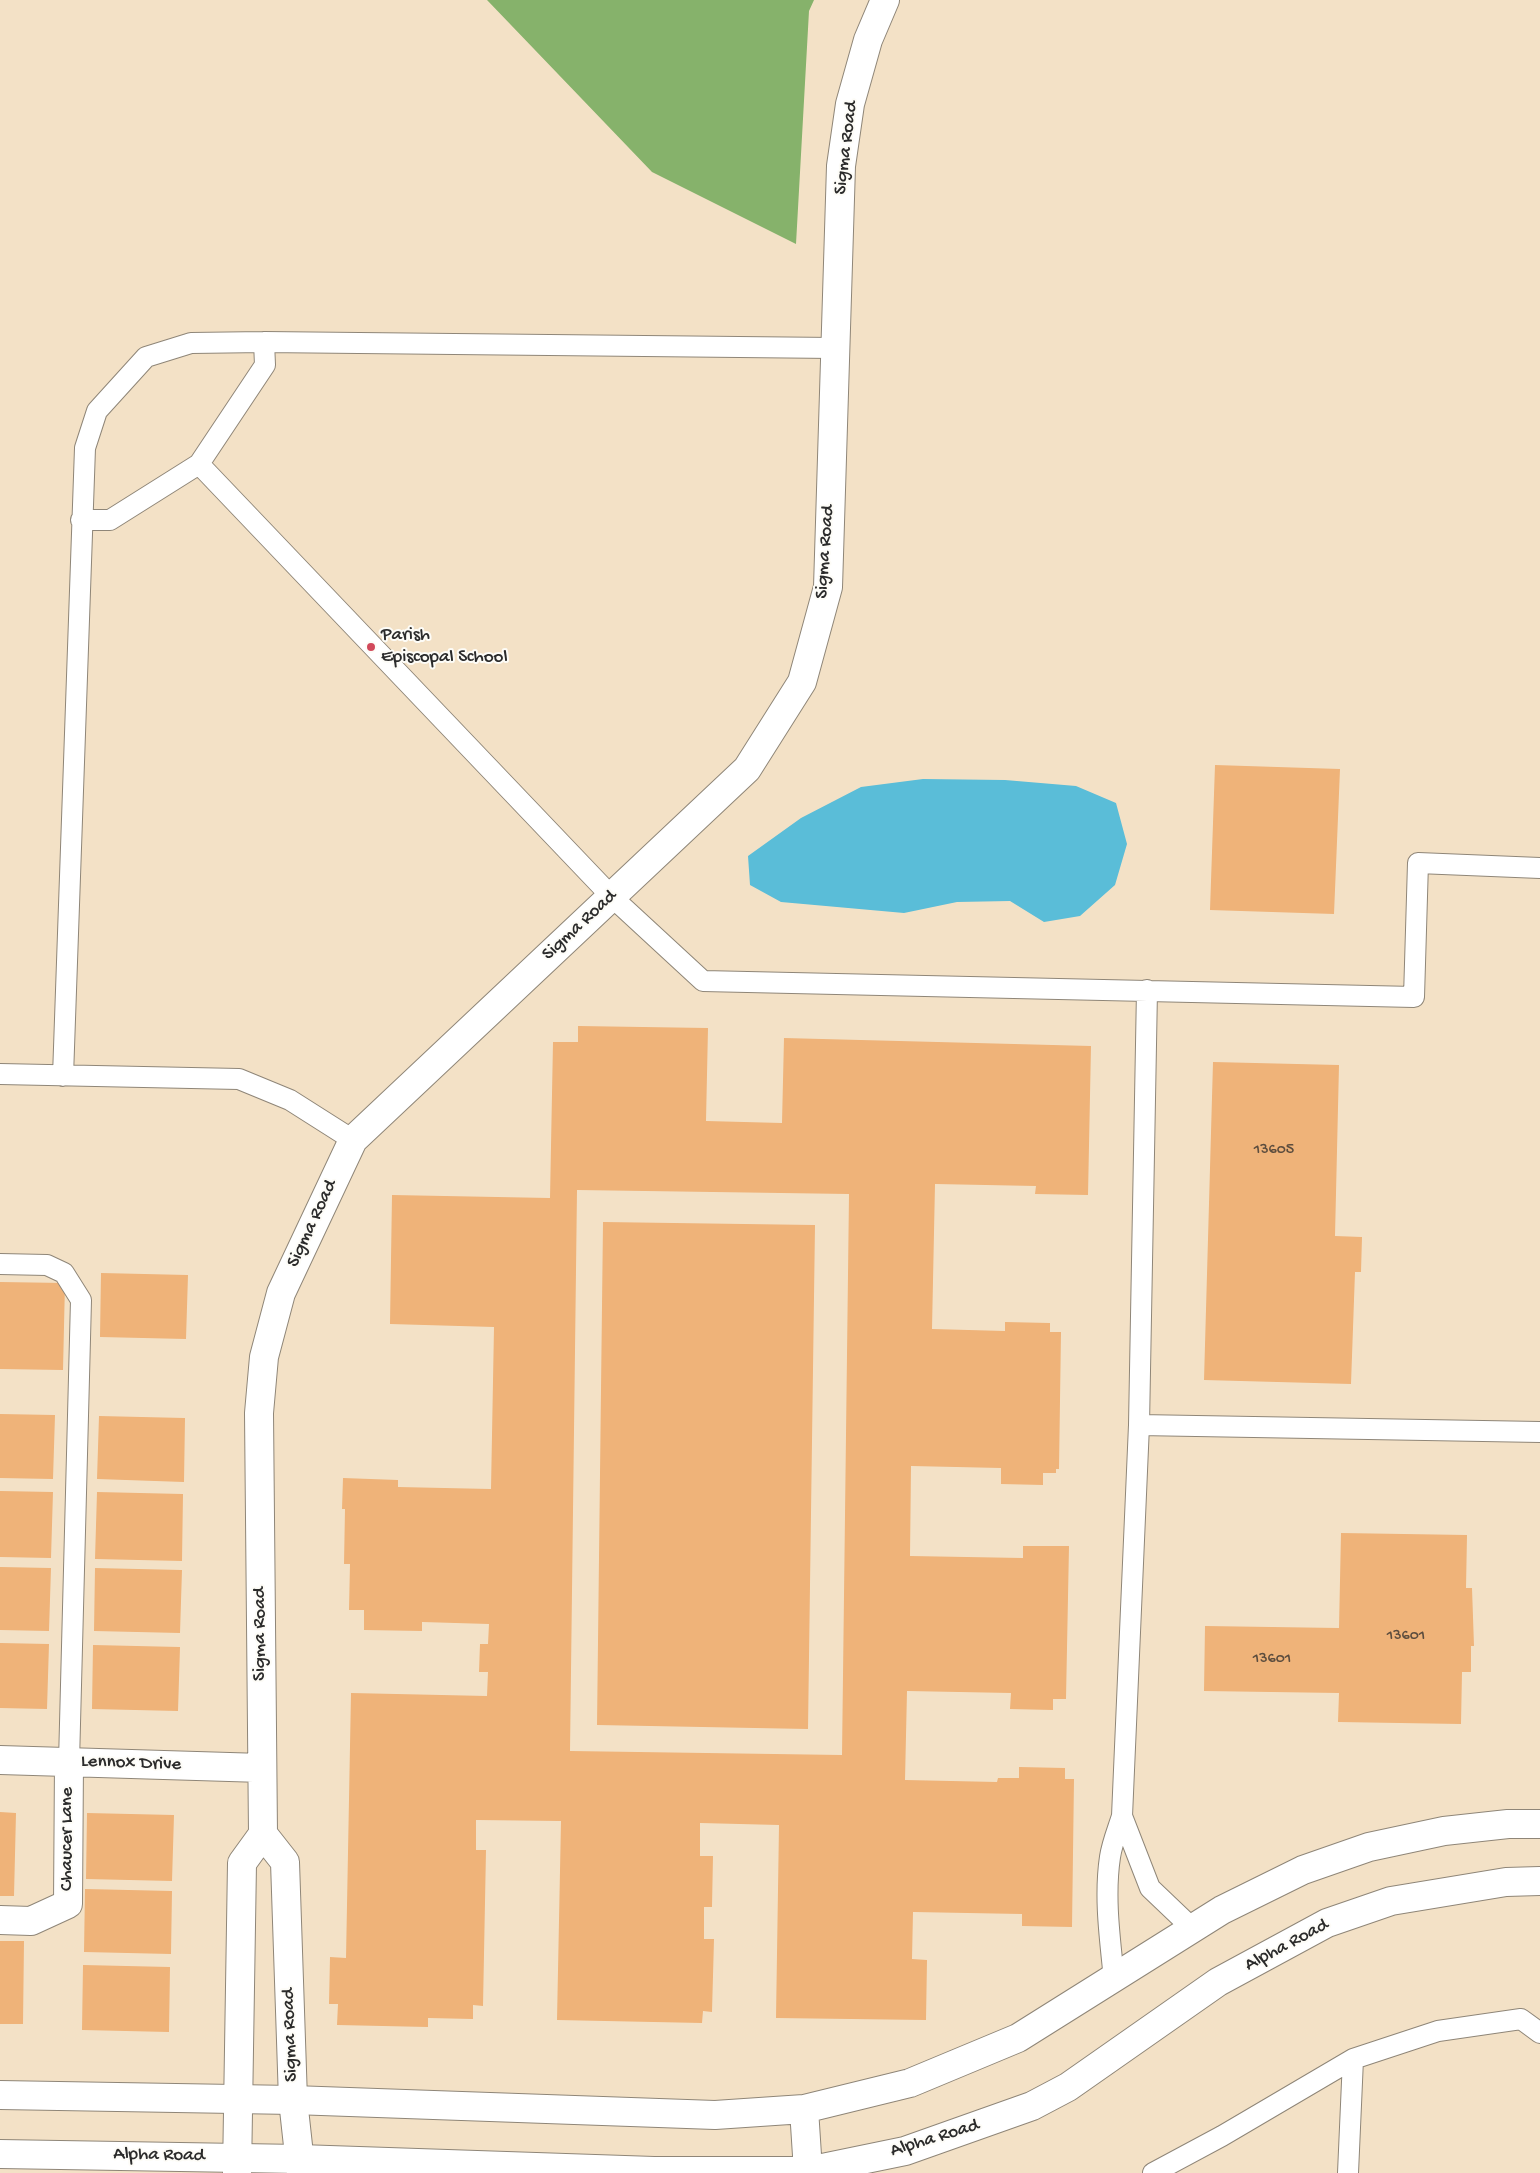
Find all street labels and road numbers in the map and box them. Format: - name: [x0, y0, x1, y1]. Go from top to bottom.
- street label: Sigma Road: [830, 100, 864, 196]
- street label: Sigma Road: [811, 504, 841, 600]
- street label: Sigma Road: [538, 886, 622, 966]
- street label: Sigma Road: [283, 1177, 343, 1271]
- street label: Sigma Road: [250, 1587, 272, 1681]
- street label: Lennox Drive: [80, 1751, 182, 1777]
- street label: Chaucer Lane: [57, 1787, 79, 1891]
- street label: Alpha Road: [1241, 1914, 1333, 1978]
- street label: Sigma Road: [278, 1988, 304, 2082]
- street label: Alpha Road: [888, 2115, 982, 2163]
- street label: Alpha Road: [113, 2144, 205, 2168]

